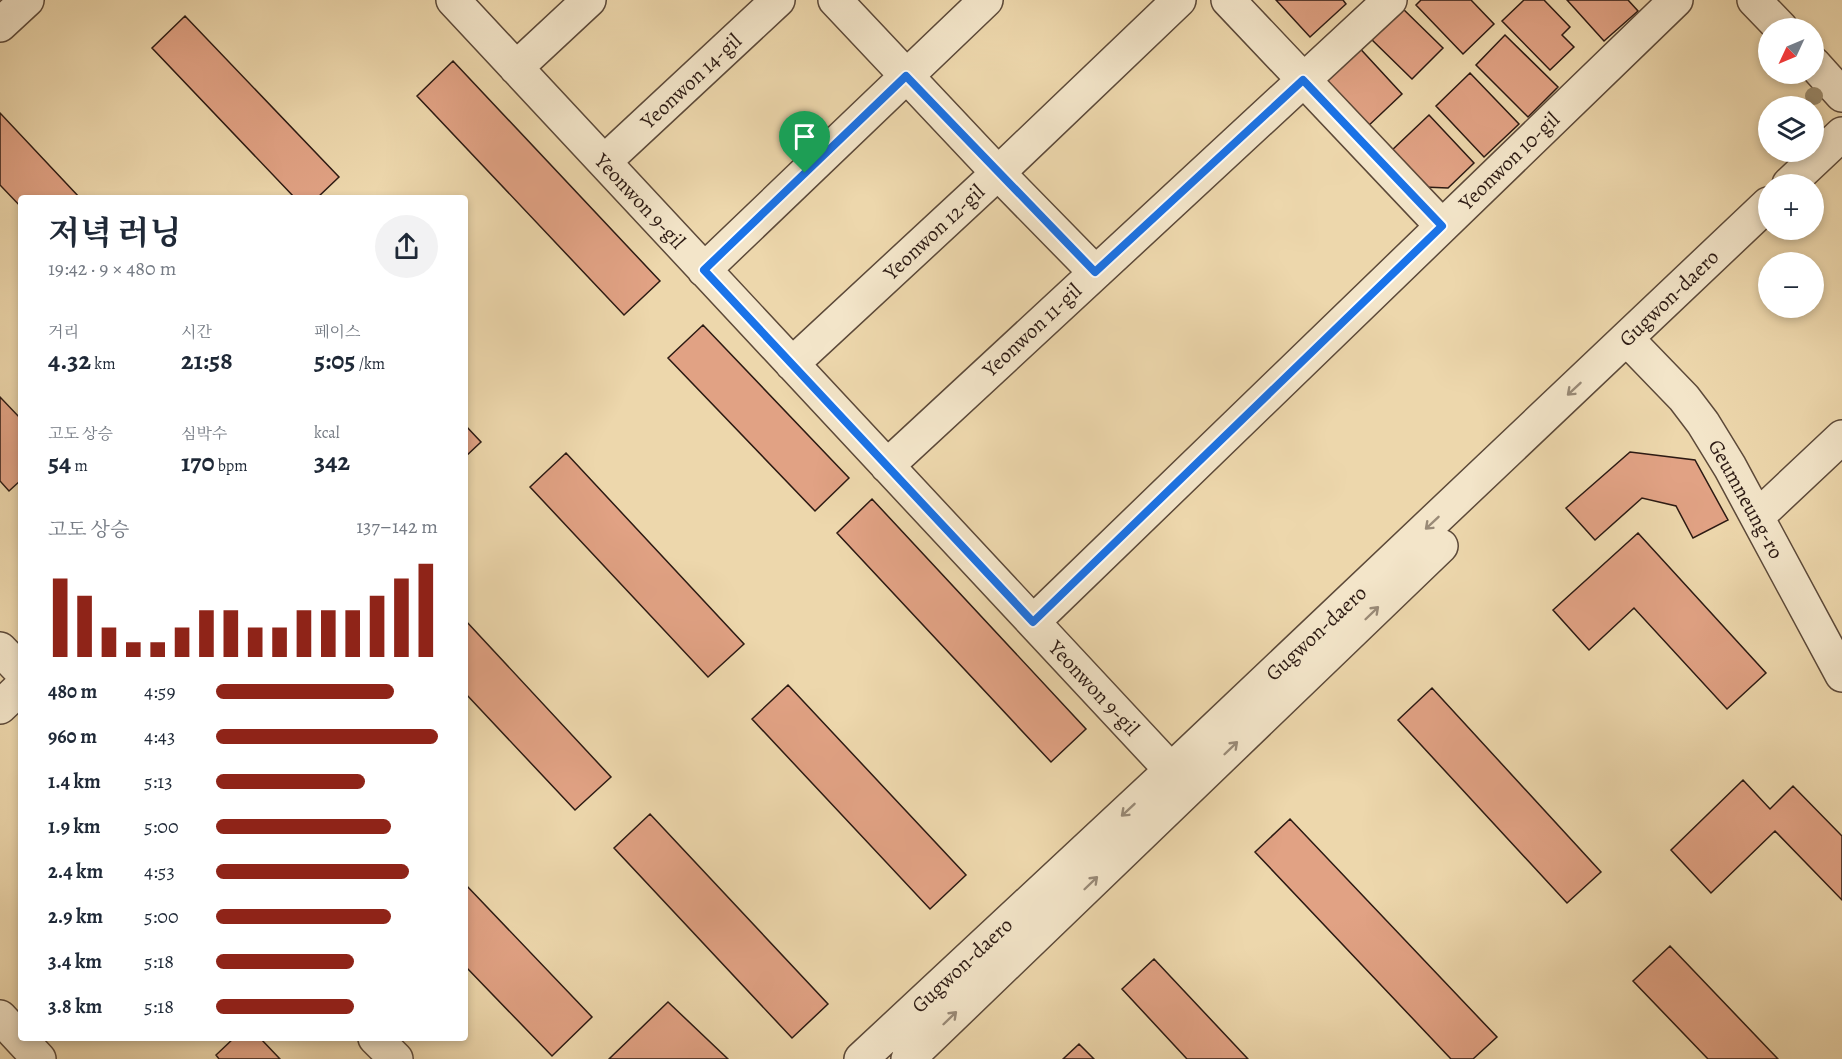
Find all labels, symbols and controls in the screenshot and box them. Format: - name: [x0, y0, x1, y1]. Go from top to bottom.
- north arrow: [1758, 18, 1824, 84]
- map controls: [1758, 18, 1824, 318]
- street label: Yeonwon 14-gil: [634, 27, 747, 136]
- button: layers: [1758, 96, 1824, 162]
- street label: Yeonwon 10-gil: [1452, 106, 1565, 217]
- pin: [779, 111, 830, 173]
- icon: arrive: [788, 120, 821, 153]
- street label: Yeonwon 9-gil: [588, 146, 692, 255]
- button: +: [1758, 174, 1824, 240]
- street label: Yeonwon 12-gil: [877, 178, 991, 287]
- text: 저녁 러닝: [48, 210, 181, 255]
- button: share: [375, 215, 438, 278]
- street label: Gugwon-daero: [1613, 243, 1725, 353]
- button: −: [1758, 252, 1824, 318]
- text: 19:42 · 9 × 480 m: [48, 255, 176, 282]
- street label: Yeonwon 11-gil: [976, 277, 1088, 384]
- text: 거리: [48, 321, 79, 343]
- text: 시간: [181, 321, 212, 343]
- text: 페이스: [314, 321, 360, 343]
- text: 4.32: [48, 343, 91, 378]
- text: 21:58: [181, 343, 233, 378]
- text: 5:05: [314, 343, 355, 378]
- text: km: [91, 353, 116, 375]
- text: /km: [355, 353, 385, 375]
- one-way arrow: [1566, 382, 1581, 396]
- text: kcal: [314, 422, 340, 444]
- text: 고도 상승: [48, 423, 113, 445]
- text: 심박수: [181, 423, 227, 445]
- street label: Geumneung-ro: [1702, 434, 1790, 564]
- text: 342: [314, 444, 350, 479]
- text: 54: [48, 445, 71, 480]
- text: 170: [181, 445, 215, 480]
- text: m: [71, 455, 88, 477]
- text: bpm: [215, 455, 248, 477]
- text: 137–142 m: [356, 513, 438, 540]
- text: 고도 상승: [48, 516, 129, 543]
- one-way arrow: [1425, 516, 1440, 530]
- street label: Gugwon-daero: [1259, 579, 1373, 687]
- one-way arrow: [1364, 605, 1379, 620]
- street label: Yeonwon 9-gil: [1042, 633, 1146, 742]
- text: 480 m: [48, 678, 97, 705]
- text: 4:59: [144, 678, 176, 705]
- text: 960 m: [48, 723, 97, 750]
- text: 4:43: [144, 723, 175, 750]
- one-way arrow: [1224, 741, 1239, 755]
- text: 1.4 km: [48, 768, 101, 795]
- text: 5:13: [144, 768, 173, 795]
- one-way arrow: [1121, 803, 1136, 817]
- text: 1.9 km: [48, 813, 101, 840]
- text: 5:00: [144, 813, 179, 840]
- text: 2.4 km: [48, 858, 103, 885]
- text: 4:53: [144, 858, 175, 885]
- one-way arrow: [1083, 876, 1098, 890]
- text: 2.9 km: [48, 903, 103, 930]
- text: 5:00: [144, 903, 179, 930]
- street label: Gugwon-daero: [905, 911, 1019, 1019]
- text: 3.4 km: [48, 948, 102, 975]
- text: 5:18: [144, 948, 174, 975]
- text: 3.8 km: [48, 993, 102, 1020]
- text: 5:18: [144, 993, 174, 1020]
- one-way arrow: [943, 1011, 958, 1026]

